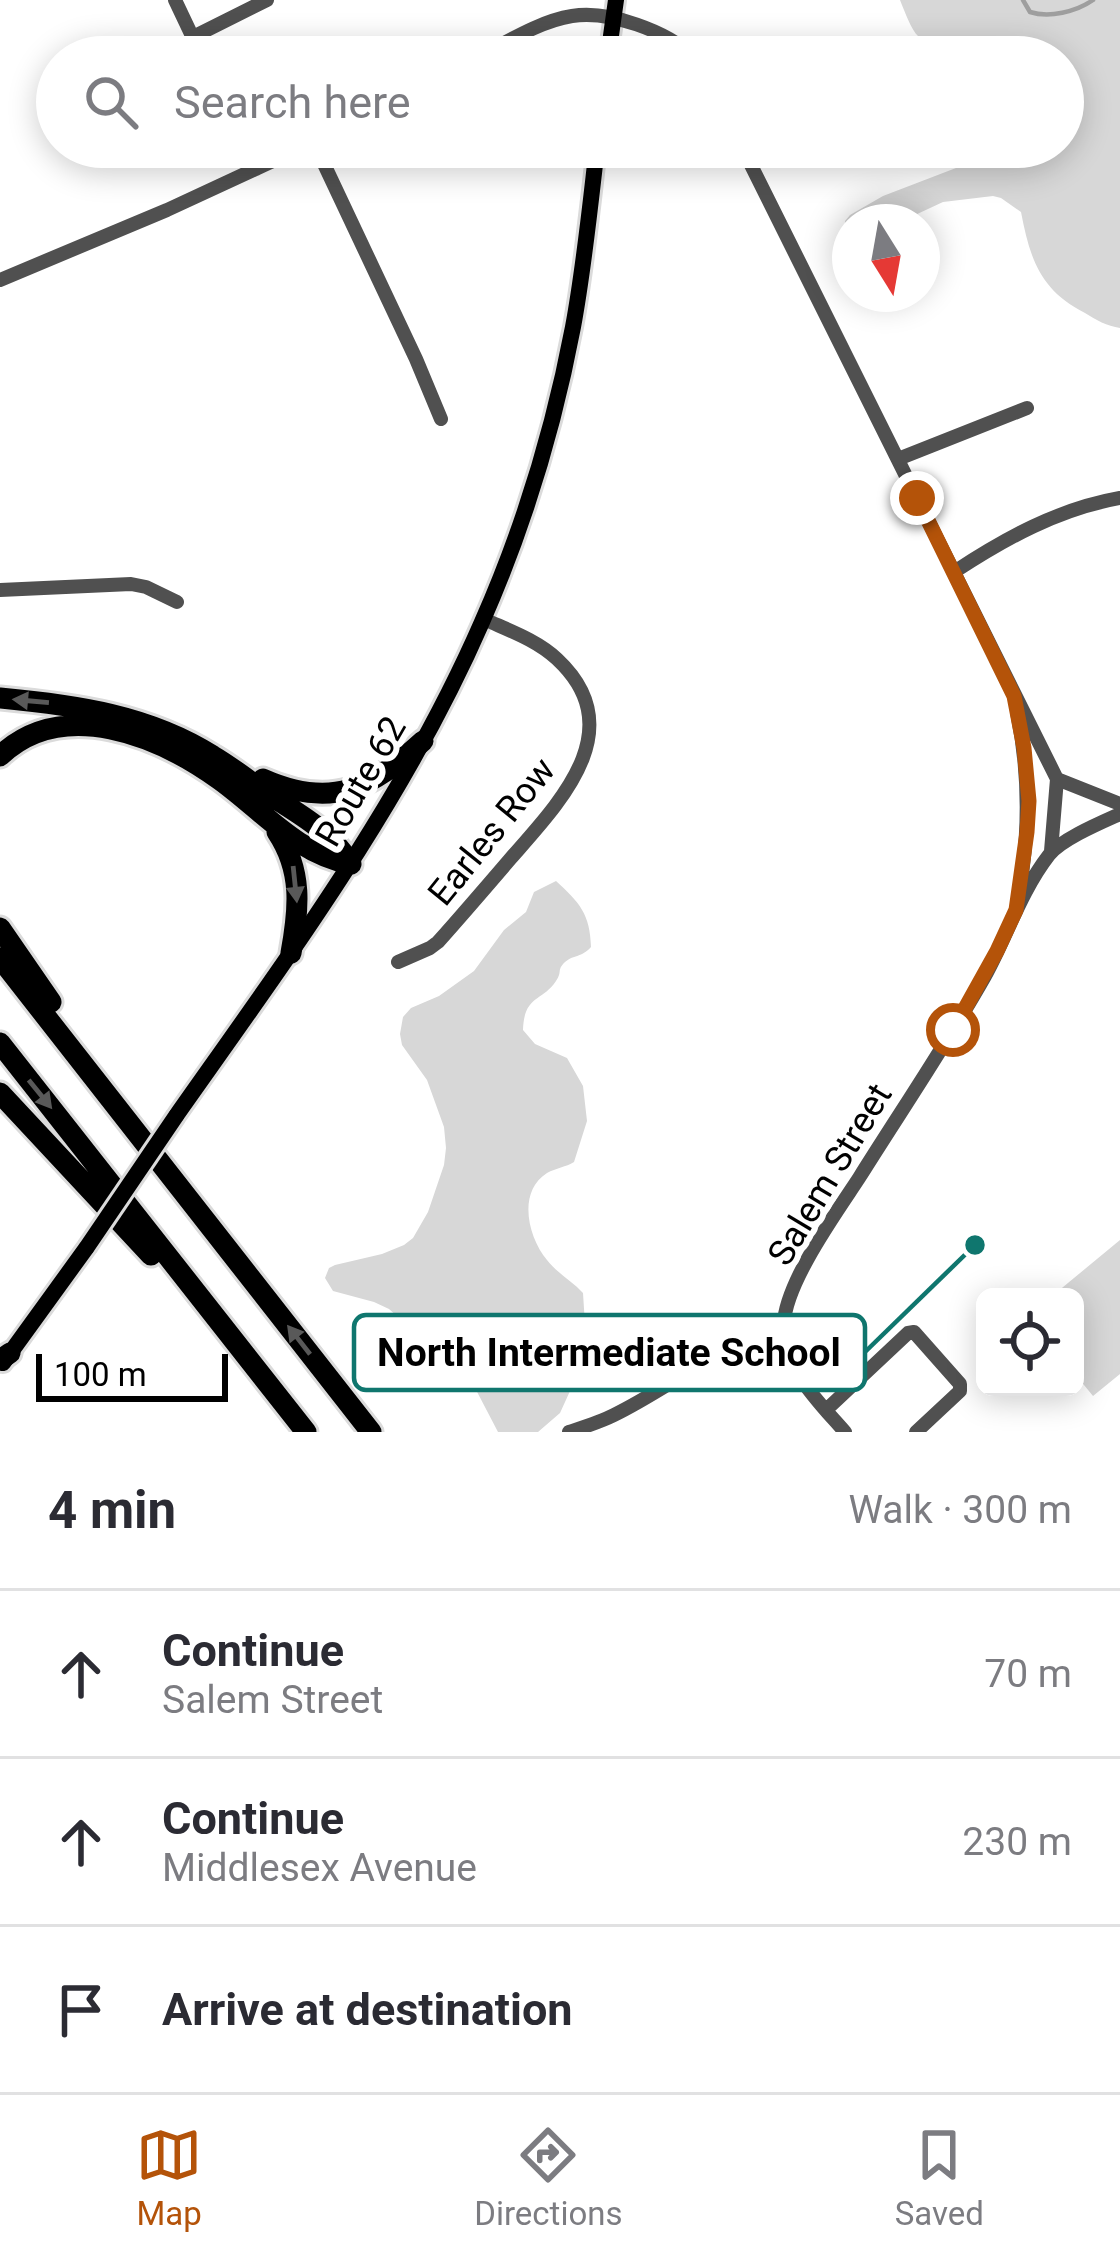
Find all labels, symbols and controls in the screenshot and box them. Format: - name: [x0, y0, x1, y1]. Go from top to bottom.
- search box: [36, 36, 1084, 168]
- icon: search: [78, 69, 144, 135]
- text: Search here: [174, 76, 411, 129]
- north arrow: [832, 204, 940, 312]
- route end: [890, 471, 944, 525]
- one-way arrow: [12, 691, 49, 710]
- street label: Route 62: [307, 709, 415, 854]
- street label: Earles Row: [420, 749, 564, 914]
- one-way arrow: [286, 866, 305, 903]
- route start: [926, 1003, 980, 1057]
- street label: Salem Street: [759, 1076, 900, 1273]
- one-way arrow: [27, 1078, 52, 1109]
- map controls: [976, 1288, 1084, 1396]
- button: locate: [976, 1288, 1084, 1396]
- callout: North Intermediate School: [354, 1315, 865, 1390]
- one-way arrow: [287, 1324, 312, 1355]
- text: North Intermediate School: [377, 1330, 841, 1376]
- scale bar: [36, 1348, 228, 1401]
- text: 100 m: [54, 1355, 147, 1394]
- text: 4 min: [48, 1481, 176, 1540]
- text: Walk · 300 m: [848, 1487, 1072, 1533]
- text: Continue: [162, 1624, 344, 1677]
- icon: ahead: [48, 1641, 114, 1707]
- text: 70 m: [984, 1651, 1072, 1697]
- text: Salem Street: [162, 1677, 383, 1723]
- text: Continue: [162, 1792, 344, 1845]
- icon: ahead: [48, 1809, 114, 1875]
- text: 230 m: [962, 1819, 1072, 1865]
- text: Middlesex Avenue: [162, 1845, 477, 1891]
- icon: arrive: [48, 1977, 114, 2043]
- text: Arrive at destination: [162, 1983, 573, 2036]
- tab: Map: [136, 2122, 202, 2233]
- tab: Directions: [474, 2122, 623, 2233]
- tab: Saved: [895, 2122, 984, 2233]

